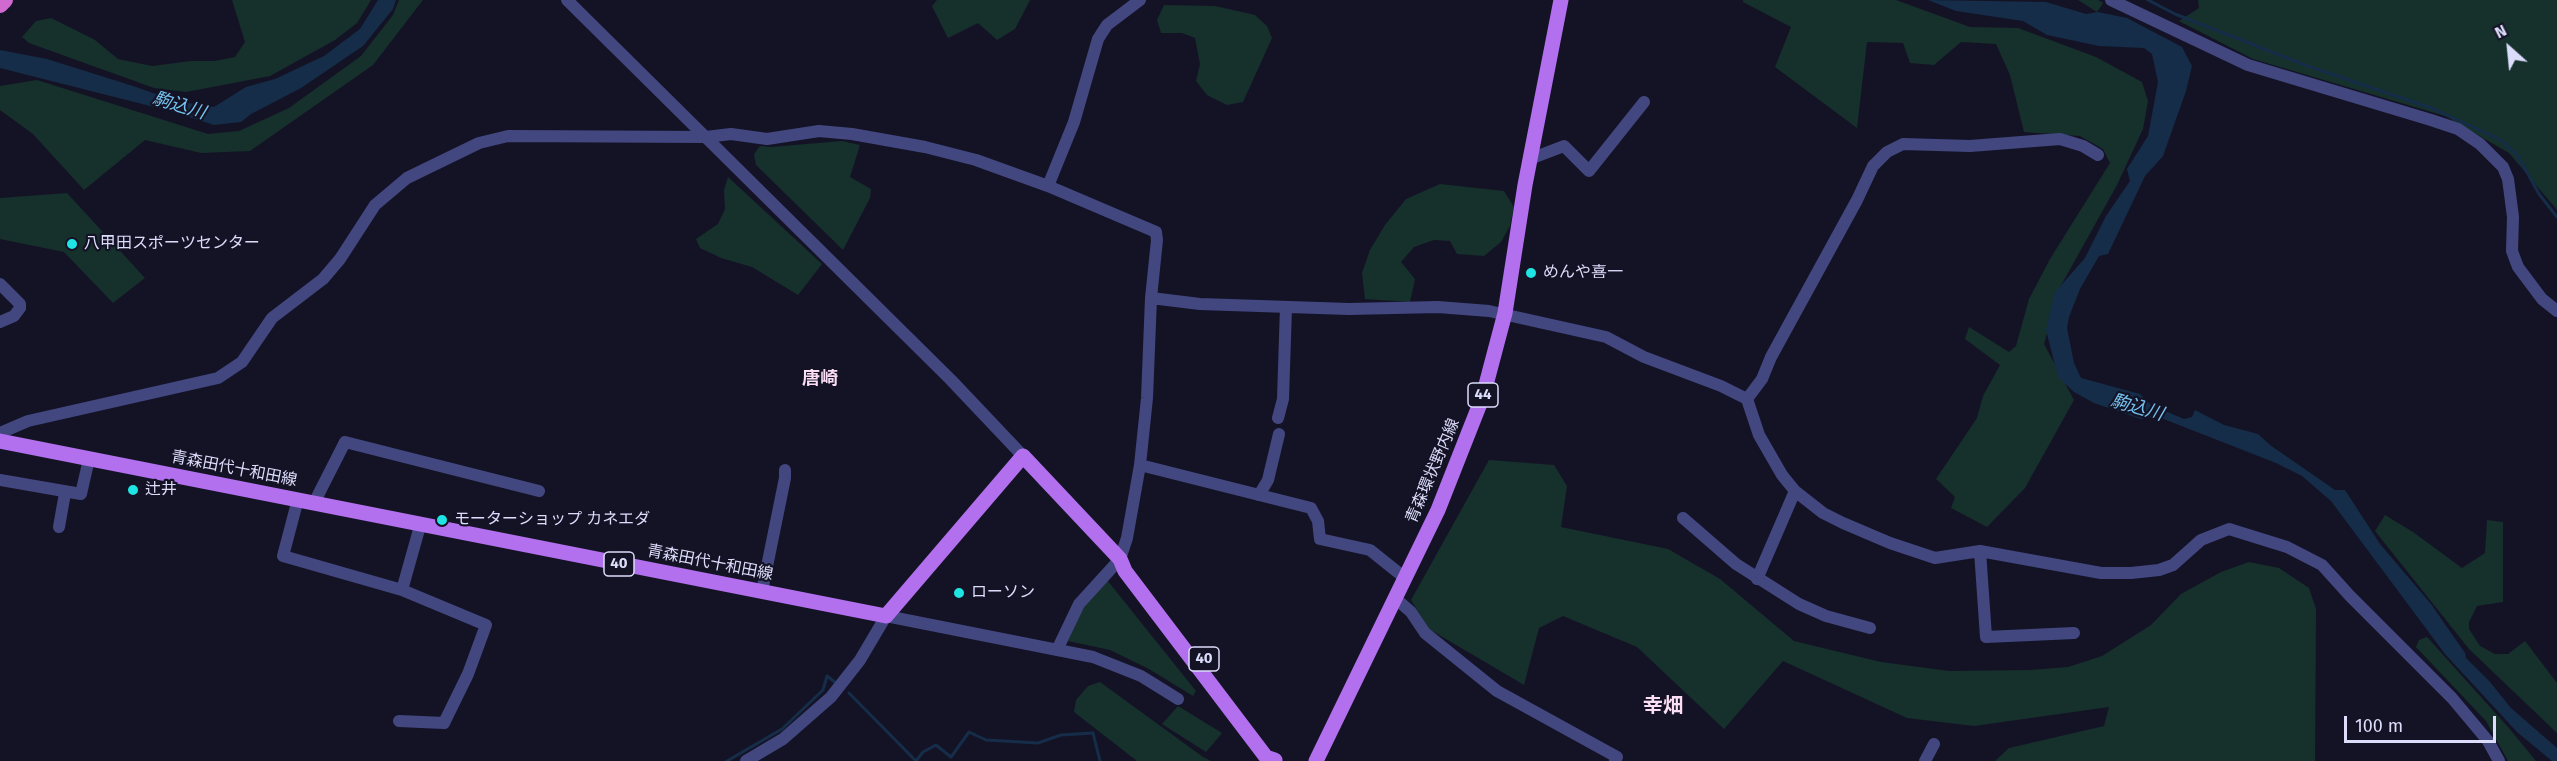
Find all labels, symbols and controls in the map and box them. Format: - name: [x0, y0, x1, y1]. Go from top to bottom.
- north arrow: [2479, 18, 2539, 78]
- text: N: [2492, 21, 2510, 42]
- water label: 駒込川: [150, 88, 208, 124]
- place label: 八甲田スポーツセンター: [84, 234, 260, 254]
- marker: 八甲田スポーツセンター: [65, 237, 79, 251]
- place label: めんや喜一: [1543, 263, 1623, 283]
- marker: めんや喜一: [1524, 266, 1538, 280]
- district label: 唐崎: [802, 368, 838, 390]
- road number: 44: [1468, 383, 1498, 407]
- water label: 駒込川: [2108, 390, 2166, 426]
- street label: 青森環状野内線: [1402, 416, 1464, 526]
- street label: 青森田代十和田線: [169, 447, 299, 491]
- place label: 辻井: [145, 480, 177, 500]
- marker: 辻井: [126, 483, 140, 497]
- place label: モーターショップ カネエダ: [454, 510, 650, 530]
- marker: モーターショップ カネエダ: [435, 513, 449, 527]
- street label: 青森田代十和田線: [645, 541, 775, 585]
- road number: 40: [604, 552, 634, 576]
- place label: ローソン: [971, 583, 1035, 603]
- marker: ローソン: [952, 586, 966, 600]
- road number: 40: [1189, 647, 1219, 671]
- district label: 幸畑: [1643, 694, 1683, 718]
- scale bar: [2347, 704, 2498, 742]
- text: 100 m: [2355, 715, 2403, 737]

